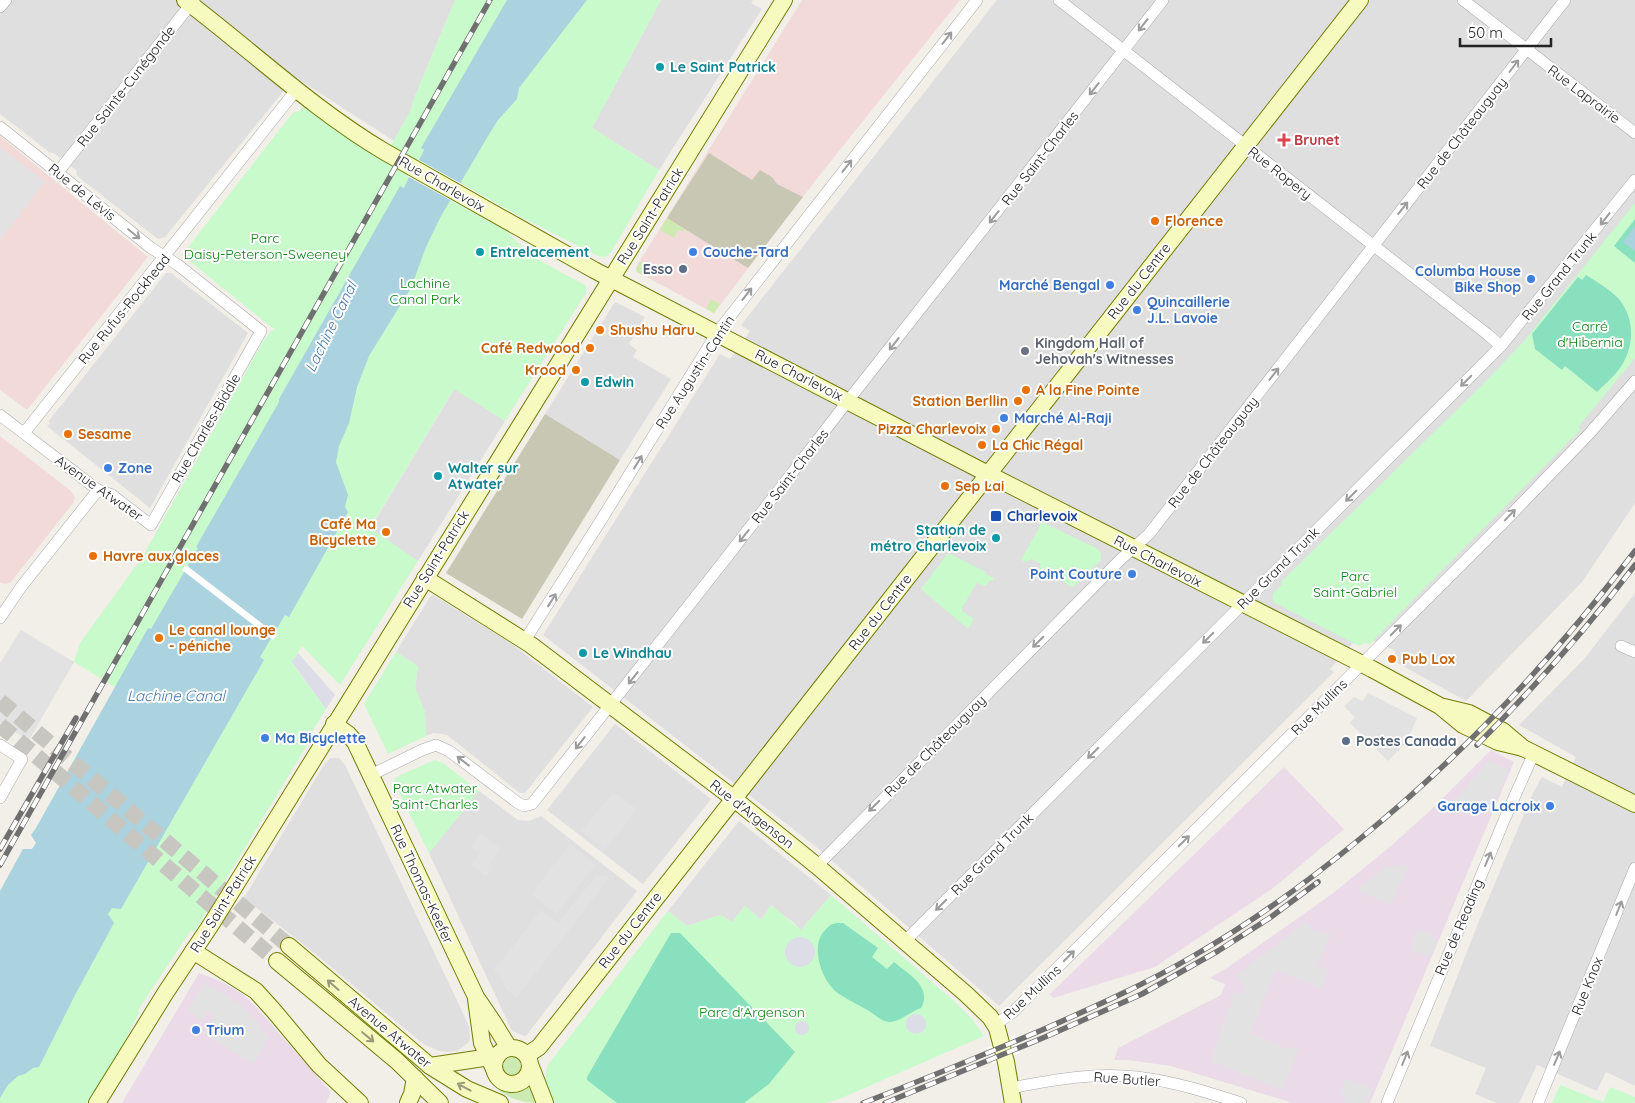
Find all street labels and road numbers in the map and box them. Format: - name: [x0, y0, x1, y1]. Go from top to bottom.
- street label: Rue Sainte-Cunégonde: [73, 22, 179, 150]
- street label: Rue Laprairie: [1544, 61, 1624, 127]
- street label: Rue de Châteauguay: [1413, 74, 1511, 192]
- street label: Rue Saint-Charles: [997, 107, 1083, 209]
- street label: Rue Ropery: [1244, 142, 1316, 204]
- street label: Rue Charlevoix: [396, 152, 488, 216]
- street label: Rue de Lévis: [45, 159, 119, 225]
- street label: Rue Saint-Patrick: [613, 164, 687, 268]
- street label: Rue Grand Trunk: [1518, 228, 1600, 324]
- street label: Rue du Centre: [1103, 239, 1175, 323]
- street label: Rue Rufus-Rockhead: [74, 250, 174, 368]
- street label: Rue Augustin-Cantin: [652, 312, 738, 432]
- street label: Rue Charlevoix: [752, 345, 846, 405]
- street label: Rue Charles-Biddle: [167, 370, 245, 486]
- street label: Rue de Châteauguay: [1164, 393, 1262, 511]
- street label: Rue Saint-Charles: [747, 425, 833, 527]
- street label: Avenue Atwater: [52, 451, 147, 525]
- street label: Rue Saint-Patrick: [399, 507, 473, 611]
- street label: Rue Grand Trunk: [1233, 523, 1323, 613]
- street label: Rue Charlevoix: [1111, 531, 1205, 591]
- street label: Rue du Centre: [844, 570, 916, 654]
- street label: Rue Mullins: [1287, 675, 1351, 739]
- street label: Rue de Châteauguay: [880, 691, 990, 801]
- street label: Rue d'Argenson: [706, 776, 798, 852]
- street label: Rue Grand Trunk: [947, 809, 1037, 899]
- street label: Rue Thomas-Keefer: [386, 821, 458, 947]
- street label: Rue Saint-Patrick: [186, 852, 260, 956]
- street label: Rue de Reading: [1431, 876, 1487, 978]
- street label: Rue du Centre: [594, 888, 666, 972]
- street label: Rue Knox: [1567, 954, 1607, 1018]
- street label: Rue Mullins: [999, 961, 1065, 1023]
- street label: Avenue Atwater: [345, 992, 436, 1072]
- street label: Rue Butler: [1093, 1068, 1162, 1090]

